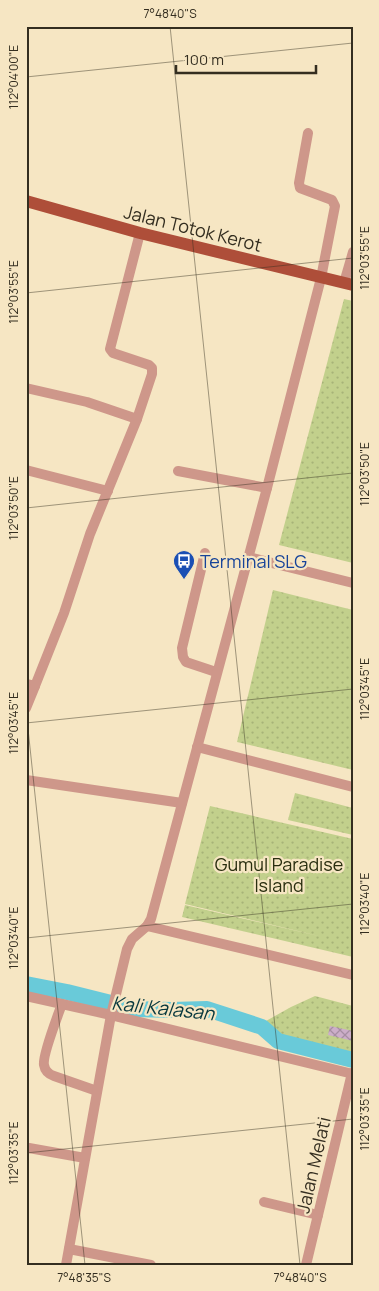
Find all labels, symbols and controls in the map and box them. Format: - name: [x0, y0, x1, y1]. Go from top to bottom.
- text: 7°48'40"S: [143, 5, 197, 22]
- scale bar: [176, 42, 316, 74]
- text: 112°04'00"E: [5, 45, 22, 109]
- text: 100 m: [184, 49, 224, 70]
- street label: Jalan Totok Kerot: [121, 199, 265, 257]
- text: 112°03'55"E: [356, 226, 373, 290]
- text: 112°03'55"E: [5, 260, 22, 324]
- text: 112°03'50"E: [356, 442, 373, 506]
- text: 112°03'50"E: [5, 476, 22, 540]
- bus stop icon: Terminal SLG: [172, 549, 196, 580]
- place label: Terminal SLG: [200, 549, 307, 573]
- text: 112°03'45"E: [356, 658, 373, 720]
- text: 112°03'45"E: [5, 692, 22, 754]
- park label: Gumul Paradise Island: [215, 852, 343, 897]
- text: 112°03'40"E: [356, 873, 373, 935]
- text: 112°03'40"E: [5, 907, 22, 969]
- water label: Kali Kalasan: [110, 990, 216, 1026]
- text: 112°03'35"E: [356, 1087, 373, 1151]
- street label: Jalan Melati: [290, 1115, 336, 1215]
- text: 112°03'35"E: [5, 1121, 22, 1185]
- text: 7°48'35"S: [57, 1269, 111, 1286]
- text: 7°48'40"S: [273, 1269, 327, 1286]

